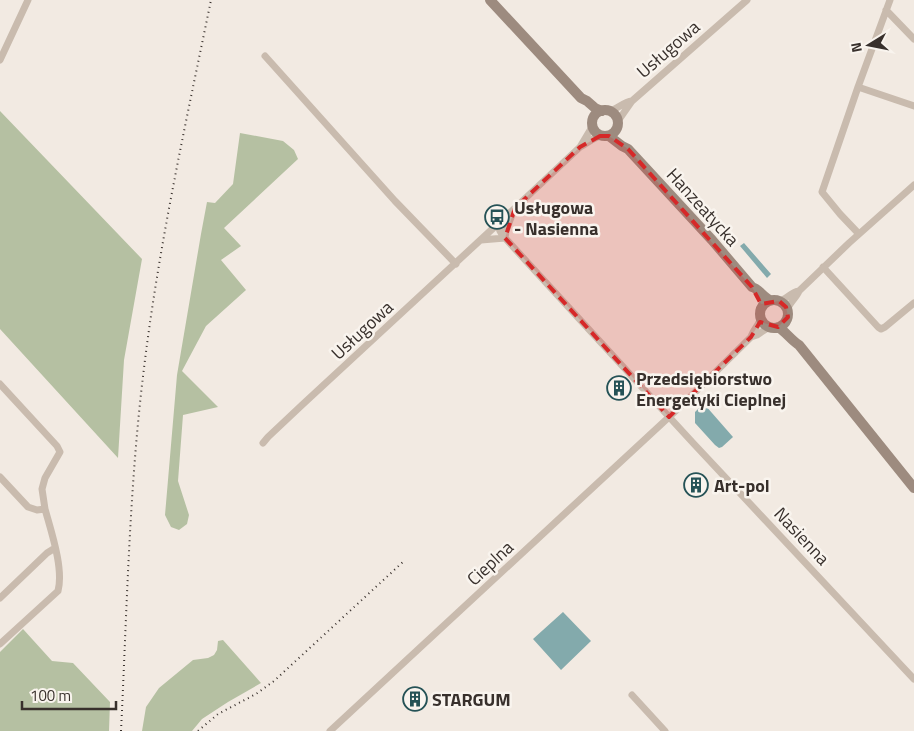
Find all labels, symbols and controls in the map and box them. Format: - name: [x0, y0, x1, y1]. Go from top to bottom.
- street label: Usługowa: [630, 14, 706, 84]
- north arrow: [844, 20, 894, 70]
- text: N: [845, 41, 867, 54]
- street label: Hanzeatycka: [660, 162, 746, 252]
- place label: Usługowa - Nasienna: [514, 194, 598, 242]
- bus stop icon: Usługowa - Nasienna: [484, 204, 510, 230]
- street label: Usługowa: [325, 294, 399, 366]
- place label: Przedsiębiorstwo Energetyki Cieplnej: [636, 365, 786, 413]
- building icon: Przedsiębiorstwo Energetyki Cieplnej: [606, 375, 632, 401]
- building icon: Art-pol: [683, 472, 709, 498]
- place label: Art-pol: [714, 472, 770, 499]
- street label: Nasienna: [768, 501, 836, 571]
- street label: Cieplna: [461, 534, 519, 592]
- scale bar: [22, 678, 116, 710]
- text: 100 m: [30, 684, 71, 707]
- building icon: STARGUM: [402, 686, 428, 712]
- place label: STARGUM: [432, 686, 511, 713]

